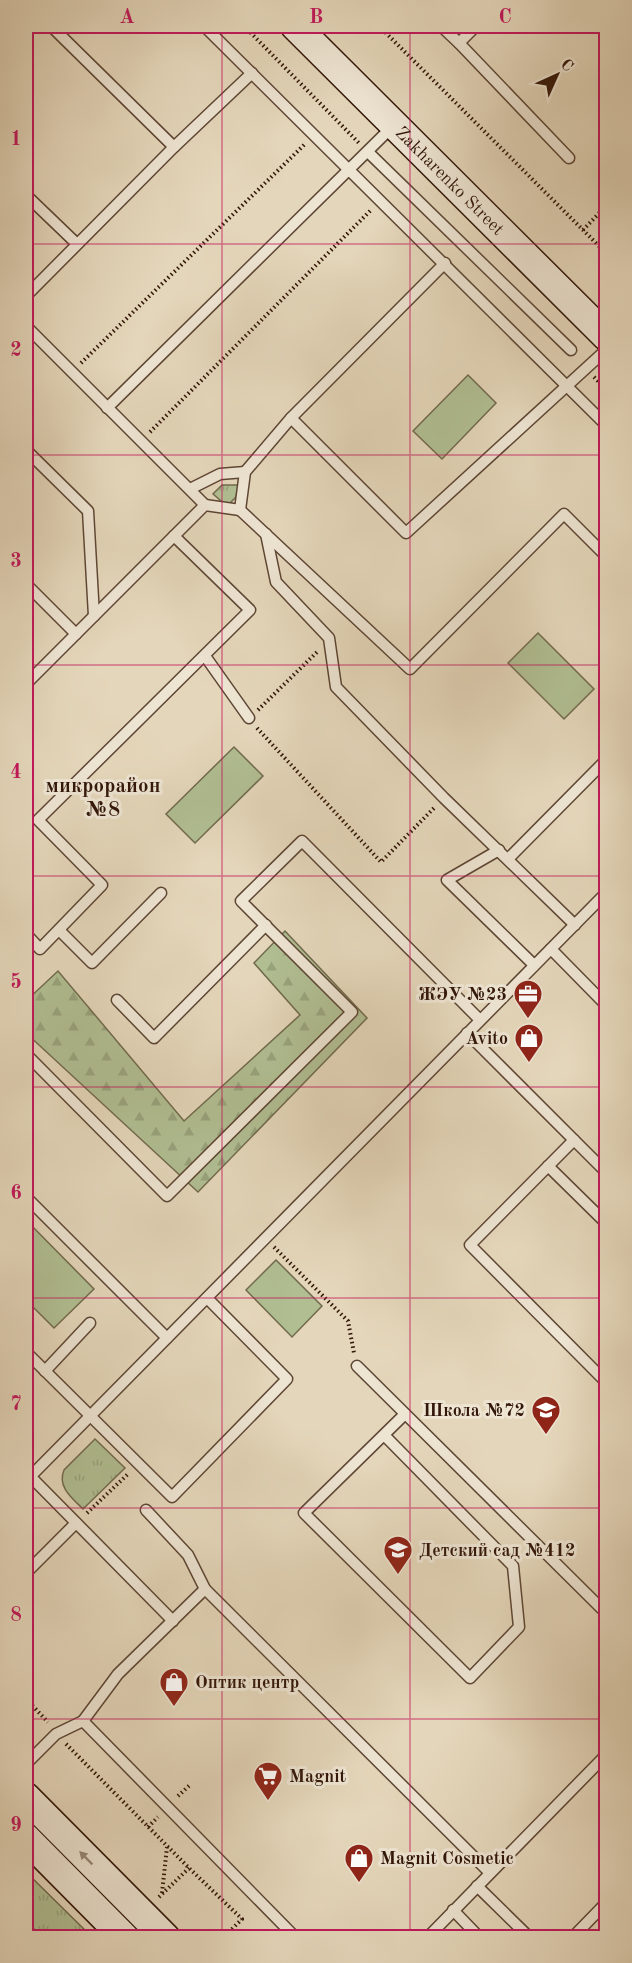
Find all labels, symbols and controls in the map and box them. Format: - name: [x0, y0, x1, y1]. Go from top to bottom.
- text: A: [119, 8, 135, 28]
- text: B: [309, 8, 323, 28]
- text: C: [498, 8, 512, 28]
- north arrow: [527, 45, 587, 105]
- text: С: [557, 56, 576, 75]
- street label: Zakharenko Street: [392, 124, 507, 239]
- text: 1: [10, 130, 22, 150]
- text: 2: [10, 341, 22, 361]
- text: 3: [10, 552, 22, 572]
- text: 4: [10, 763, 22, 783]
- district label: микрорайон №8: [45, 776, 161, 821]
- text: 5: [10, 972, 22, 993]
- office icon: ЖЭУ №23: [512, 978, 544, 1020]
- place label: ЖЭУ №23: [418, 986, 507, 1004]
- shop icon: Avito: [513, 1022, 545, 1064]
- place label: Avito: [465, 1030, 508, 1048]
- text: 6: [10, 1184, 22, 1204]
- school or university icon: Школа №72: [530, 1394, 562, 1436]
- text: 7: [10, 1395, 22, 1415]
- place label: Школа №72: [423, 1402, 525, 1420]
- school or university icon: Детский сад №412: [382, 1534, 414, 1576]
- place label: Детский сад №412: [419, 1542, 576, 1560]
- text: 8: [10, 1606, 22, 1626]
- shop icon: Оптик центр: [158, 1666, 190, 1708]
- place label: Оптик центр: [195, 1674, 299, 1692]
- supermarket icon: Magnit: [252, 1760, 284, 1802]
- place label: Magnit: [289, 1768, 346, 1786]
- text: 9: [10, 1816, 22, 1836]
- shop icon: Magnit Cosmetic: [343, 1842, 375, 1884]
- place label: Magnit Cosmetic: [380, 1850, 514, 1868]
- one-way arrow: [79, 1851, 93, 1865]

